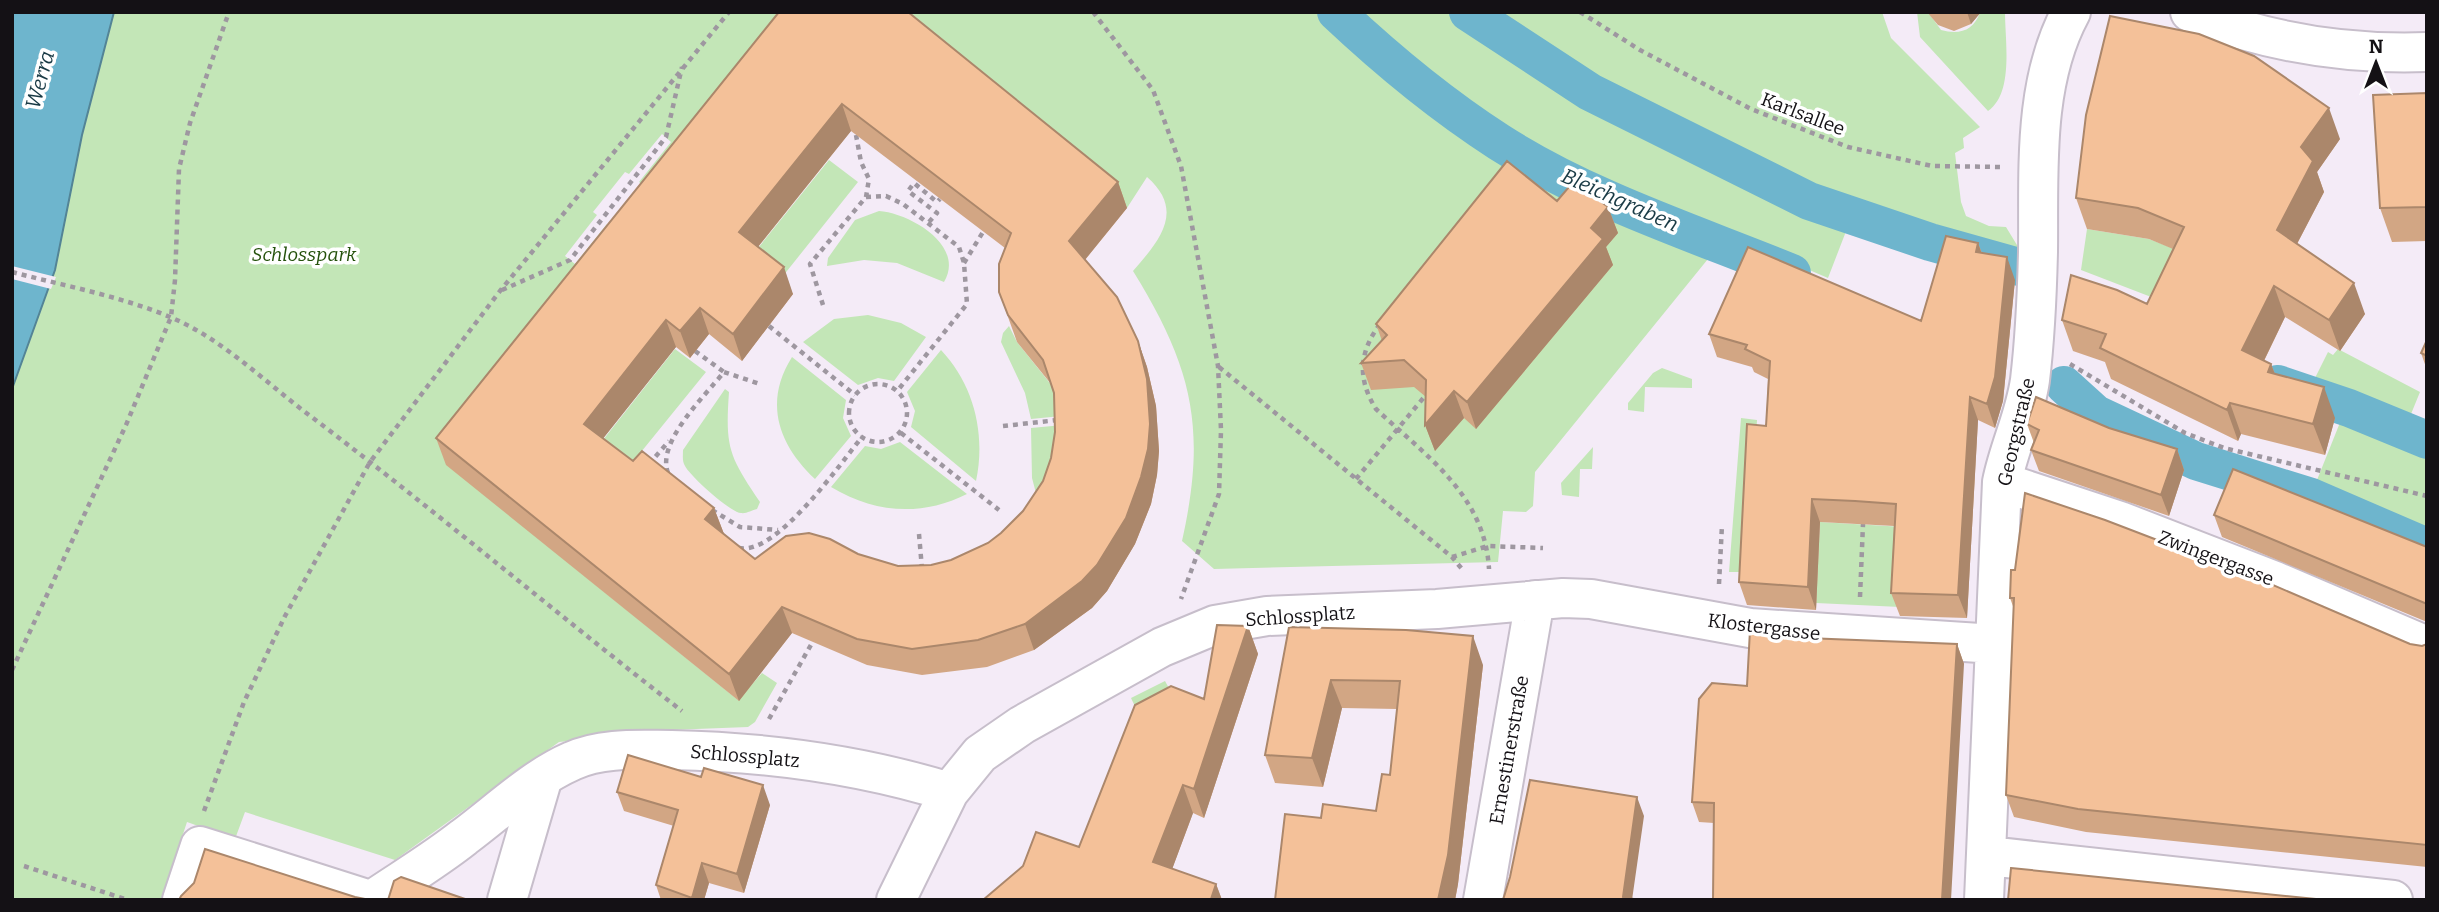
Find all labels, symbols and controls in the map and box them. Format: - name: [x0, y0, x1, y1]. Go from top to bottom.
- north arrow: [2341, 28, 2411, 98]
- text: N: [2369, 35, 2384, 58]
- water label: Werra: [20, 48, 60, 112]
- street label: Karlsallee: [1758, 88, 1848, 140]
- water label: Bleichgraben: [1558, 163, 1682, 237]
- park label: Schlosspark: [252, 243, 357, 266]
- street label: Georgstraße: [1992, 376, 2040, 488]
- street label: Zwingergasse: [2155, 525, 2277, 591]
- street label: Schlossplatz: [1244, 601, 1356, 631]
- street label: Klostergasse: [1706, 609, 1822, 645]
- street label: Ernestinerstraße: [1485, 674, 1533, 826]
- street label: Schlossplatz: [689, 740, 801, 772]

